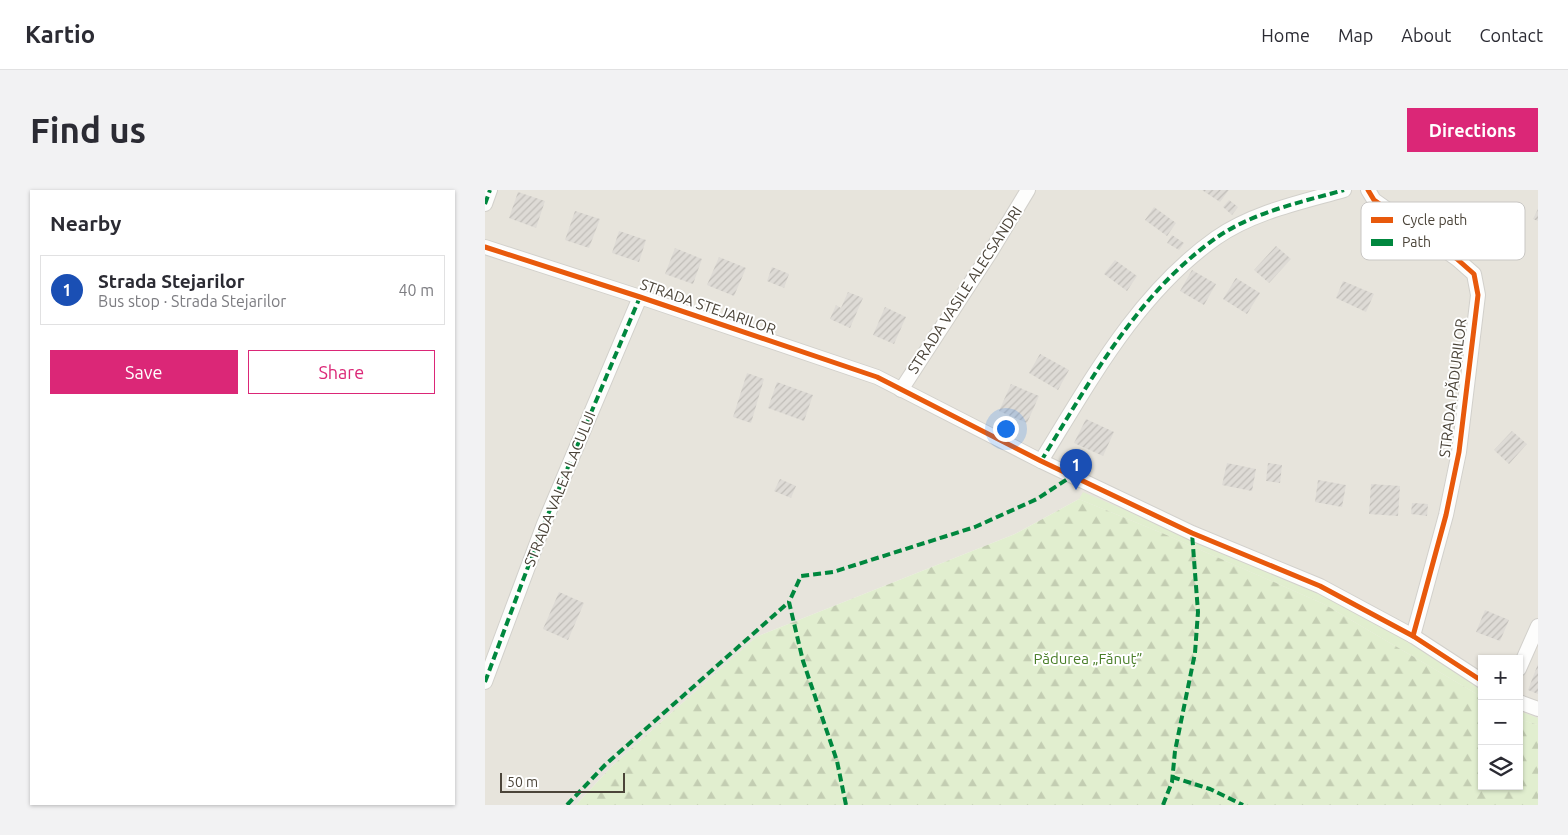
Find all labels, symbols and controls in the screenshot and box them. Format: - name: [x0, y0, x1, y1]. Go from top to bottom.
- text: Kartio: [25, 21, 95, 48]
- text: Home: [1261, 25, 1310, 45]
- text: Map: [1338, 25, 1373, 45]
- text: About: [1401, 25, 1451, 45]
- text: Contact: [1479, 25, 1543, 45]
- button: Directions: [1407, 108, 1538, 152]
- text: Find us: [30, 110, 146, 150]
- legend: [1361, 202, 1525, 260]
- street label: STRADA VASILE ALECSANDRI: [904, 203, 1025, 377]
- text: Nearby: [50, 211, 121, 235]
- text: Cycle path: [1402, 212, 1467, 228]
- text: Path: [1402, 234, 1431, 250]
- text: Strada Stejarilor: [98, 270, 245, 292]
- street label: STRADA STEJARILOR: [638, 275, 778, 338]
- text: 1: [62, 281, 72, 299]
- text: 40 m: [398, 281, 434, 299]
- text: Bus stop · Strada Stejarilor: [98, 292, 286, 310]
- street label: STRADA PĂDURILOR: [1436, 318, 1469, 458]
- button: Save: [50, 350, 238, 394]
- button: Share: [248, 350, 435, 394]
- street label: STRADA VALEA LACULUI: [521, 409, 599, 569]
- your location: [993, 416, 1019, 442]
- pin: 1: [1060, 449, 1092, 490]
- park label: Pădurea „Fănuț”: [1033, 650, 1143, 667]
- map controls: [1478, 655, 1523, 790]
- button: +: [1478, 655, 1523, 700]
- button: −: [1478, 700, 1523, 745]
- button: layers: [1478, 745, 1523, 790]
- scale bar: [500, 770, 625, 793]
- text: 50 m: [507, 774, 538, 790]

